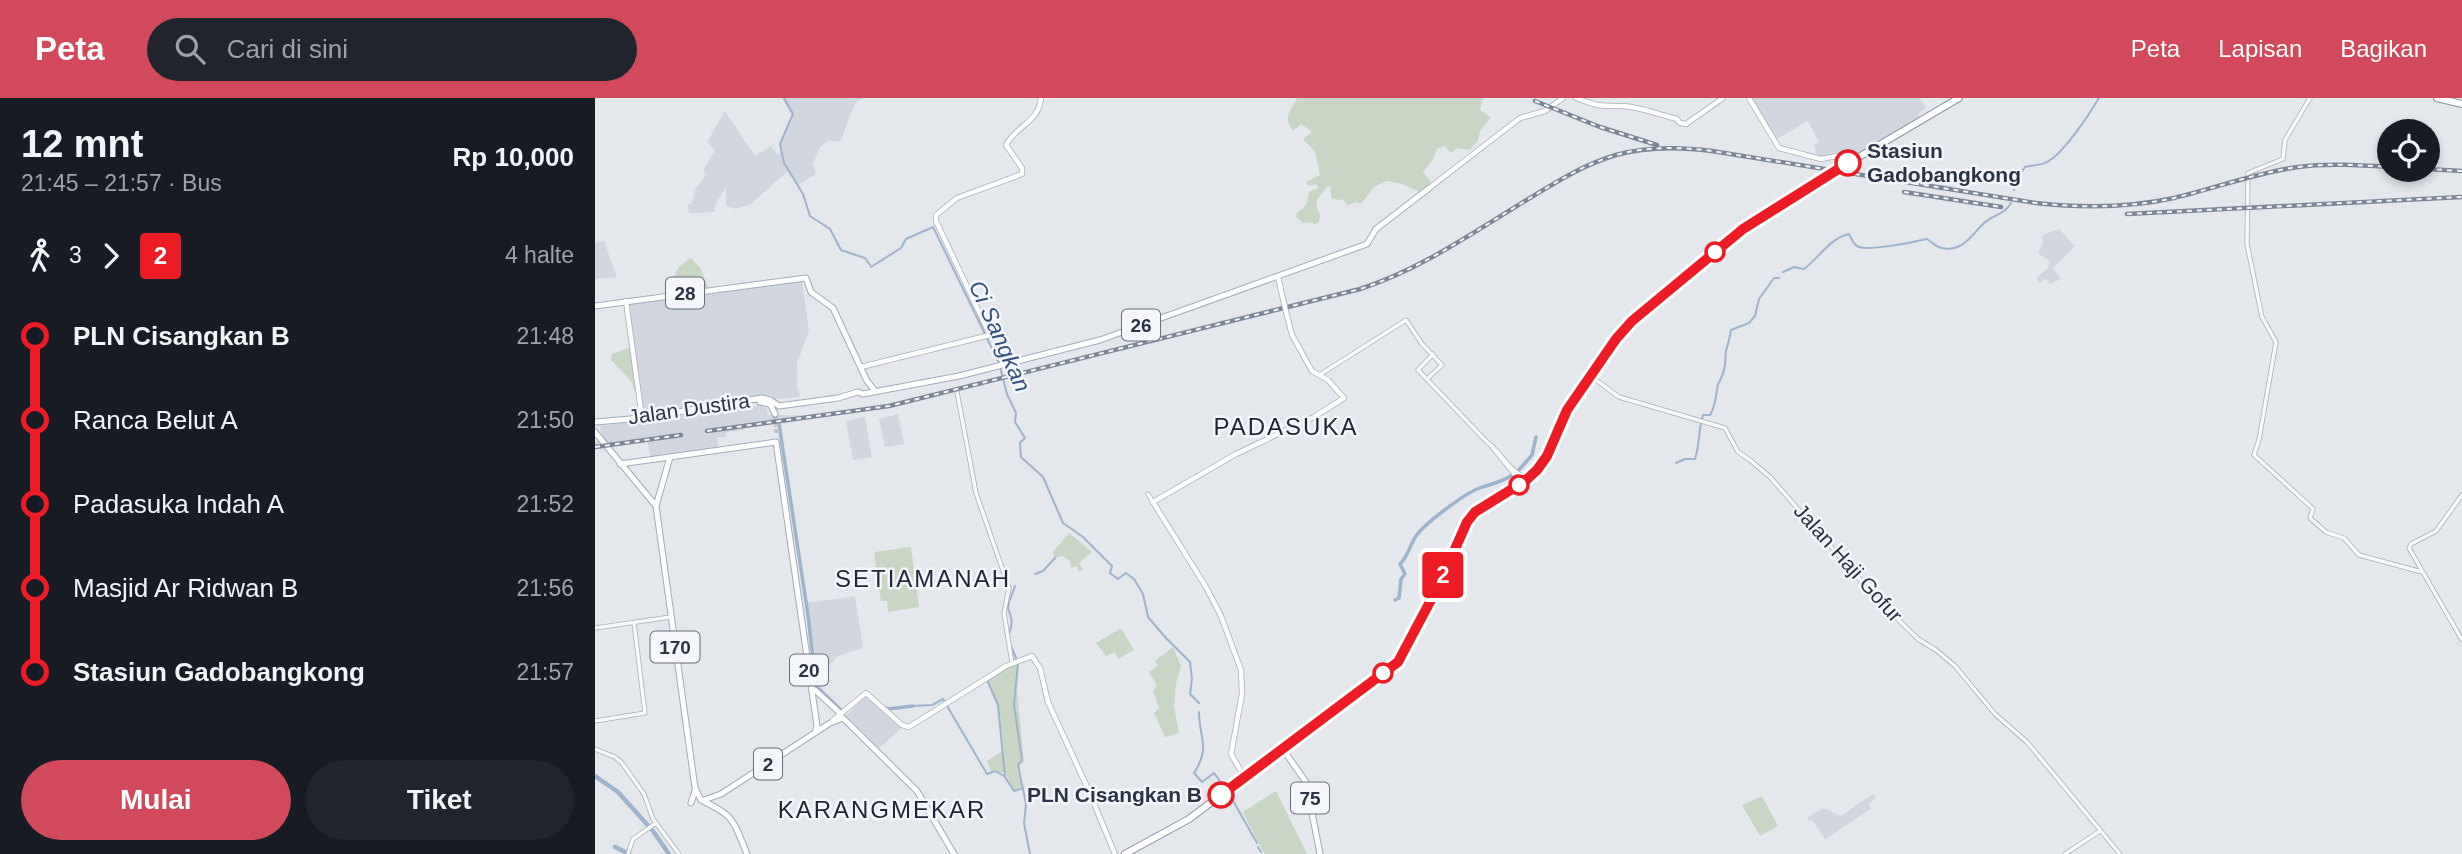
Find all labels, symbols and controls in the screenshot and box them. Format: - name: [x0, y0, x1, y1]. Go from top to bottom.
- search box: [147, 18, 637, 81]
- text: Peta: [35, 30, 105, 67]
- icon: search: [171, 30, 209, 68]
- text: Cari di sini: [227, 34, 348, 64]
- text: Peta: [2131, 35, 2180, 62]
- text: Lapisan: [2218, 35, 2302, 62]
- text: Bagikan: [2340, 35, 2427, 62]
- map controls: [2377, 119, 2440, 182]
- button: locate: [2377, 119, 2440, 182]
- text: 12 mnt: [21, 123, 143, 165]
- place label: Stasiun Gadobangkong: [1867, 139, 2021, 186]
- text: Rp 10,000: [453, 142, 574, 172]
- marker: Stasiun Gadobangkong: [1835, 150, 1861, 176]
- text: 21:45 – 21:57 · Bus: [21, 170, 222, 196]
- icon: walk: [21, 237, 59, 275]
- icon: forward: [92, 237, 130, 275]
- text: 3: [69, 242, 82, 268]
- text: 2: [154, 242, 167, 269]
- text: 4 halte: [505, 242, 574, 268]
- unlabelled marker: [1705, 242, 1725, 262]
- water label: Ci Sangkan: [964, 276, 1036, 396]
- road number: 28: [666, 278, 704, 308]
- road number: 26: [1122, 310, 1160, 341]
- text: PLN Cisangkan B: [73, 321, 290, 351]
- text: 21:48: [516, 323, 574, 349]
- street label: Jalan Dustira: [627, 389, 752, 428]
- text: Ranca Belut A: [73, 405, 238, 435]
- text: 21:50: [516, 407, 574, 433]
- district label: PADASUKA: [1214, 413, 1358, 440]
- unlabelled marker: [1509, 475, 1529, 495]
- text: Padasuka Indah A: [73, 489, 284, 519]
- text: 21:52: [516, 491, 574, 517]
- street label: Jalan Haji Gofur: [1789, 499, 1907, 626]
- line badge: 2: [1420, 552, 1466, 598]
- text: 2: [1436, 561, 1450, 588]
- district label: SETIAMANAH: [835, 565, 1011, 592]
- text: Masjid Ar Ridwan B: [73, 573, 298, 603]
- text: 21:56: [516, 575, 574, 601]
- road number: 170: [651, 632, 699, 662]
- road number: 20: [790, 654, 828, 685]
- text: Stasiun Gadobangkong: [73, 657, 365, 687]
- text: 21:57: [516, 659, 574, 685]
- unlabelled marker: [1373, 663, 1393, 683]
- road number: 2: [754, 748, 782, 779]
- button: Mulai: [21, 760, 291, 840]
- button: Tiket: [305, 760, 574, 840]
- marker: PLN Cisangkan B: [1208, 782, 1234, 808]
- road number: 75: [1291, 782, 1329, 814]
- place label: PLN Cisangkan B: [1027, 783, 1202, 806]
- district label: KARANGMEKAR: [778, 796, 986, 823]

